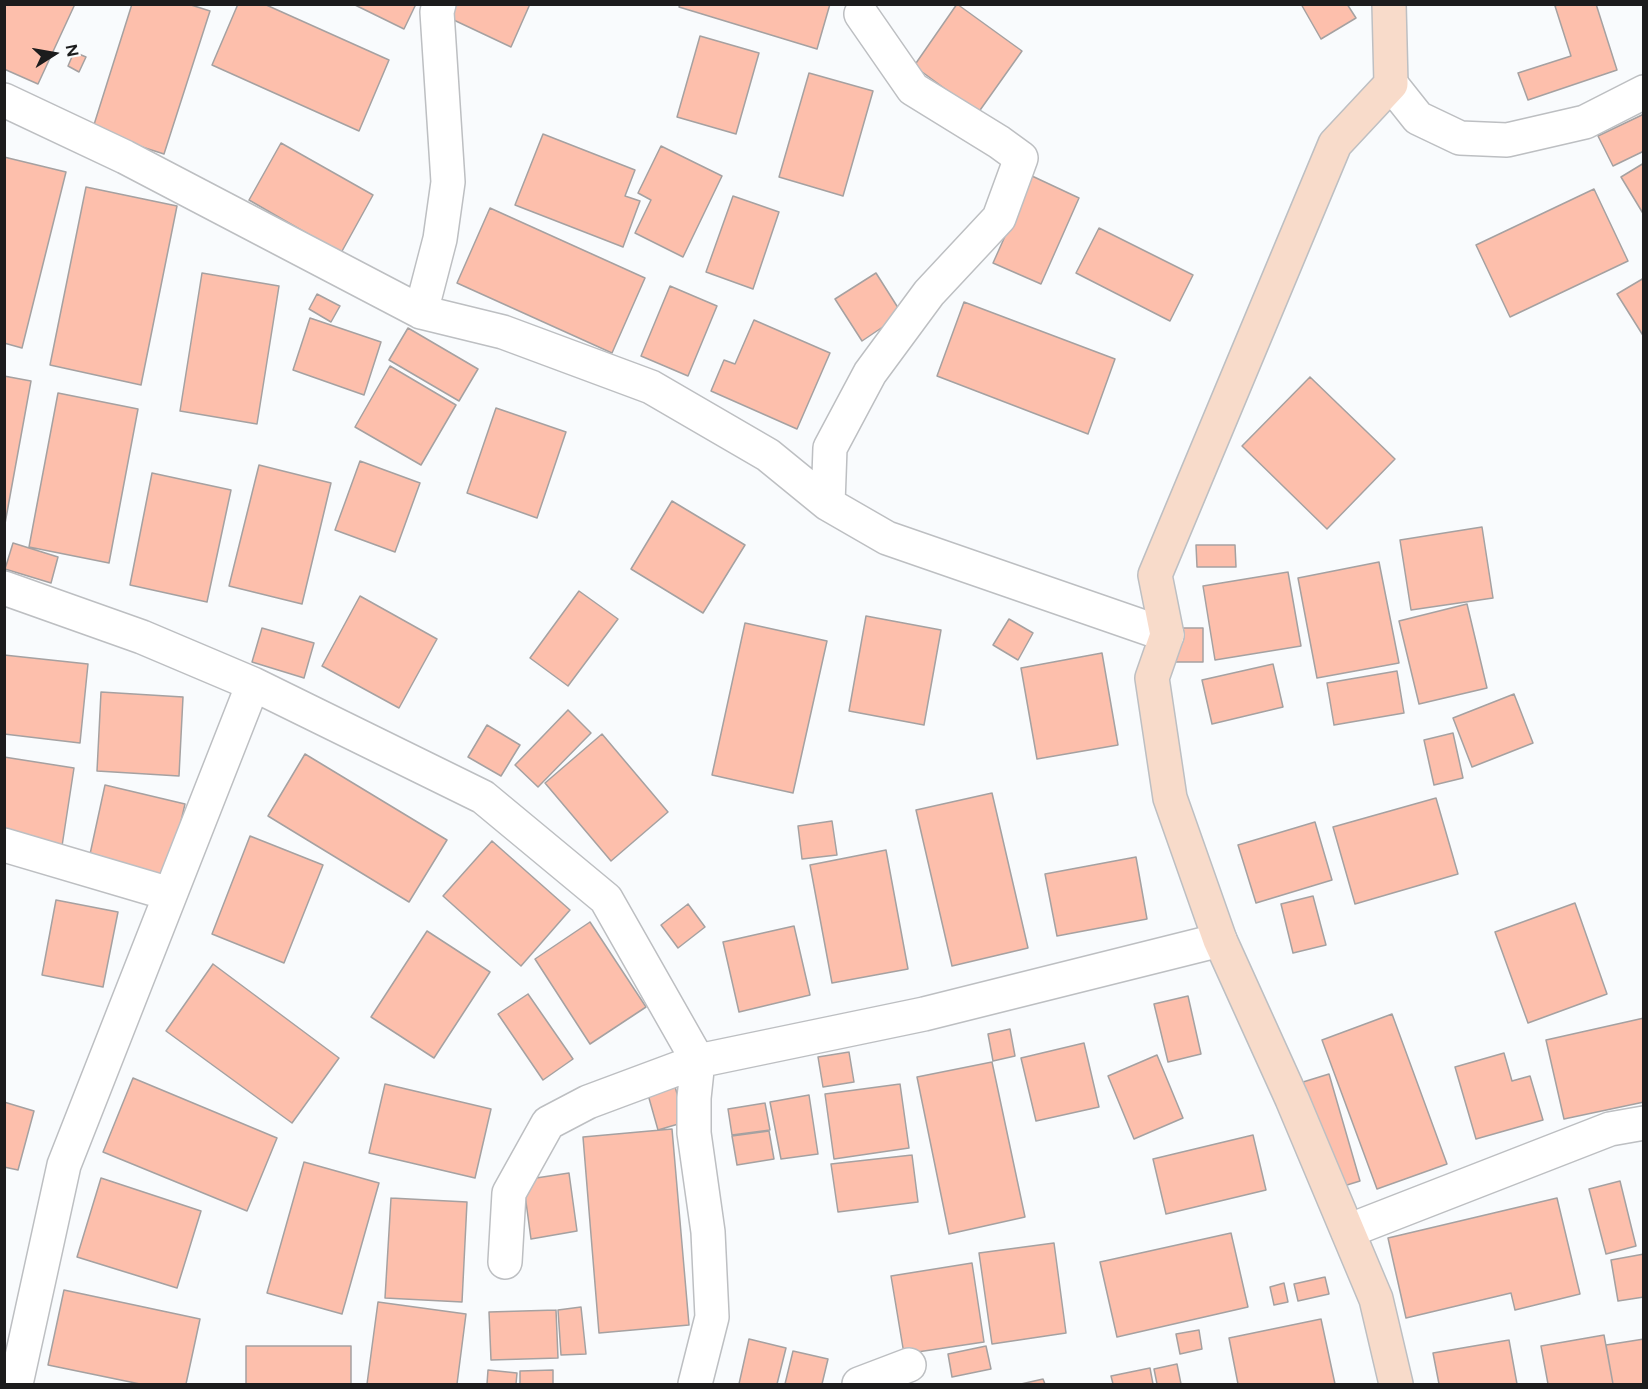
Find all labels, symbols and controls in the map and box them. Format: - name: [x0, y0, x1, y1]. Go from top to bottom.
- north arrow: [24, 24, 84, 84]
- text: N: [62, 43, 83, 58]

